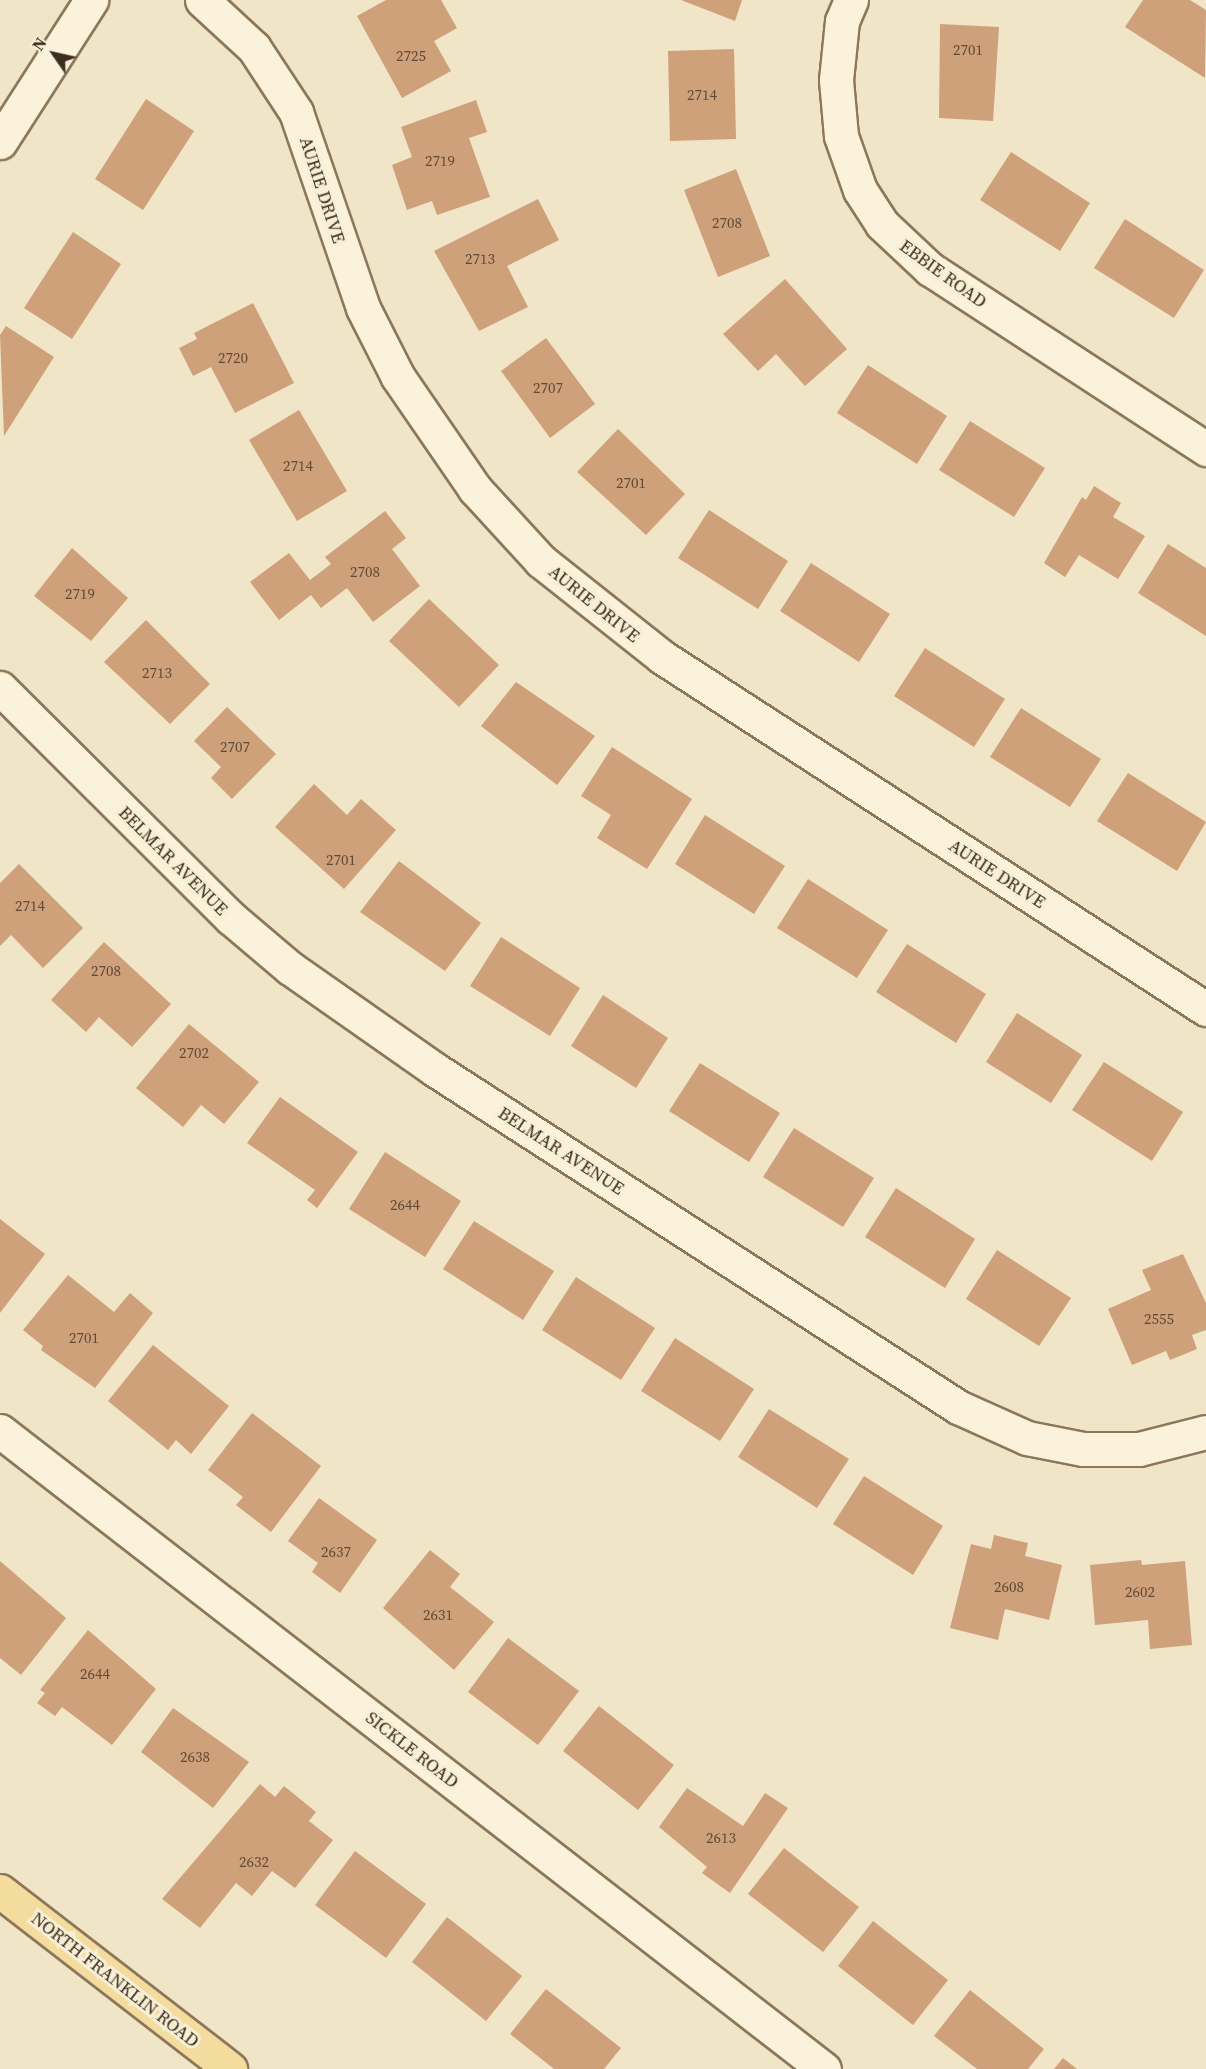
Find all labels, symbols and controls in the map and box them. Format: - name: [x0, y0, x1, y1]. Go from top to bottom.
- north arrow: [24, 24, 84, 84]
- text: N: [27, 33, 51, 55]
- house number: 2701: [953, 41, 983, 59]
- house number: 2725: [396, 47, 426, 65]
- house number: 2714: [687, 86, 717, 104]
- street label: AURIE DRIVE: [295, 134, 349, 246]
- house number: 2719: [425, 152, 455, 170]
- house number: 2708: [712, 214, 742, 232]
- street label: EBBIE ROAD: [895, 235, 991, 313]
- house number: 2713: [465, 250, 495, 268]
- house number: 2720: [218, 349, 248, 367]
- house number: 2707: [533, 379, 563, 397]
- house number: 2714: [283, 457, 313, 475]
- house number: 2701: [616, 474, 646, 492]
- street label: AURIE DRIVE: [544, 561, 644, 647]
- house number: 2708: [350, 563, 380, 581]
- house number: 2719: [65, 585, 95, 603]
- house number: 2713: [142, 664, 172, 682]
- house number: 2707: [220, 738, 250, 756]
- street label: BELMAR AVENUE: [114, 802, 232, 920]
- street label: AURIE DRIVE: [945, 835, 1049, 913]
- house number: 2701: [326, 851, 356, 869]
- house number: 2714: [15, 897, 45, 915]
- house number: 2708: [91, 962, 121, 980]
- house number: 2702: [179, 1044, 209, 1062]
- street label: BELMAR AVENUE: [494, 1102, 628, 1200]
- house number: 2644: [390, 1196, 420, 1214]
- house number: 2555: [1144, 1310, 1174, 1328]
- house number: 2701: [69, 1329, 99, 1347]
- house number: 2637: [321, 1543, 351, 1561]
- house number: 2608: [994, 1578, 1024, 1596]
- house number: 2602: [1125, 1583, 1155, 1601]
- house number: 2631: [423, 1606, 453, 1624]
- house number: 2644: [80, 1665, 110, 1683]
- street label: SICKLE ROAD: [361, 1707, 463, 1793]
- house number: 2638: [180, 1748, 210, 1766]
- house number: 2613: [706, 1829, 736, 1847]
- house number: 2632: [239, 1853, 269, 1871]
- street label: NORTH FRANKLIN ROAD: [27, 1908, 203, 2052]

